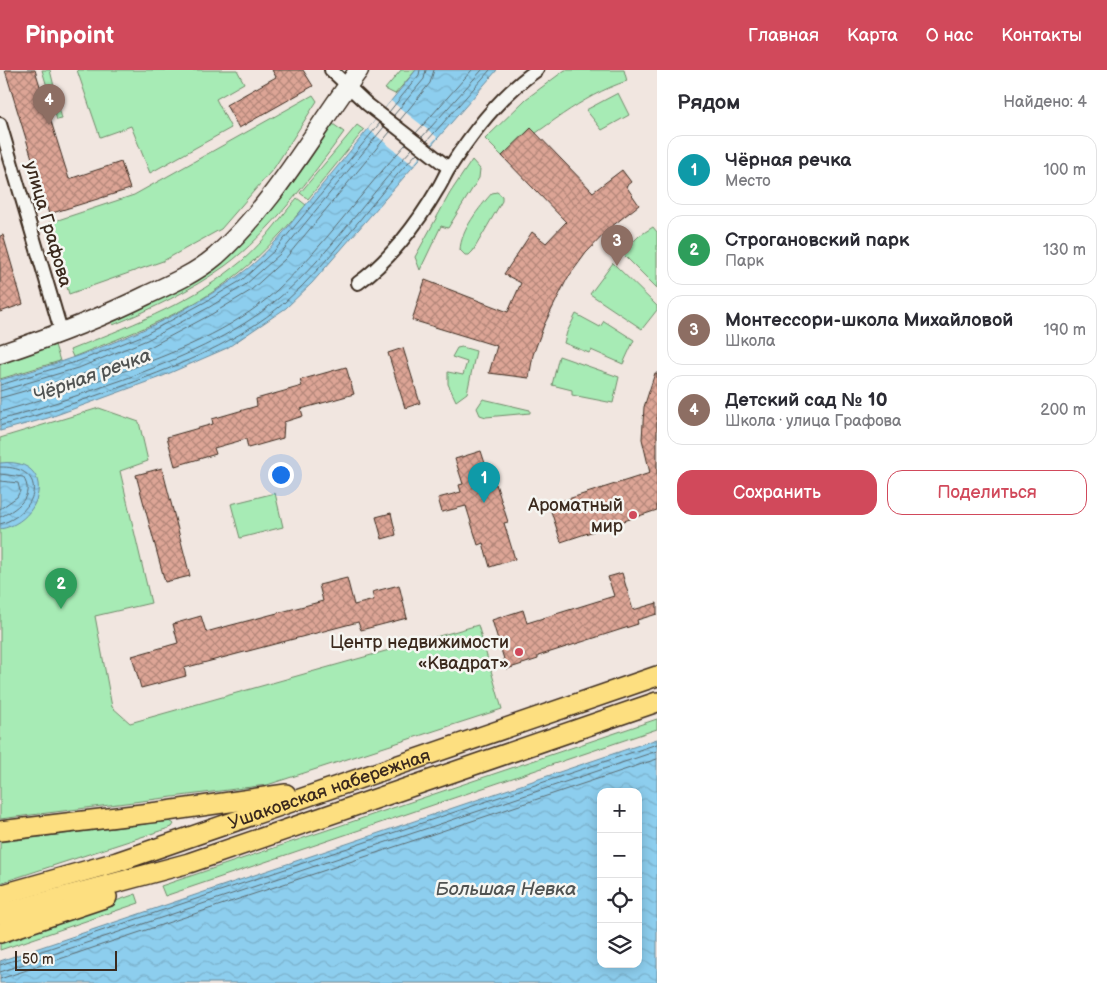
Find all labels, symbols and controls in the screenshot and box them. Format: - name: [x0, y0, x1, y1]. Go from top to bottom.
- text: Pinpoint: [25, 21, 114, 50]
- text: Главная: [748, 25, 819, 46]
- text: Карта: [847, 25, 898, 46]
- text: О нас: [926, 25, 973, 46]
- text: Контакты: [1001, 25, 1082, 46]
- pin: 4: [33, 84, 65, 125]
- text: Рядом: [677, 90, 740, 115]
- text: Найдено: 4: [1003, 93, 1087, 112]
- text: Чёрная речка: [725, 149, 851, 172]
- street label: улица Графова: [20, 159, 76, 290]
- text: 1: [691, 161, 697, 180]
- text: 100 m: [1043, 161, 1086, 180]
- text: Место: [725, 172, 771, 191]
- pin: 3: [601, 225, 633, 266]
- text: Строгановский парк: [725, 229, 909, 252]
- text: 2: [689, 241, 699, 260]
- text: 130 m: [1043, 241, 1086, 260]
- text: Парк: [725, 252, 764, 271]
- text: Монтессори-школа Михайловой: [725, 309, 1013, 332]
- text: 3: [689, 321, 699, 340]
- text: 190 m: [1044, 321, 1086, 340]
- text: Школа: [725, 332, 775, 351]
- water label: Чёрная речка: [30, 344, 154, 408]
- text: Детский сад № 10: [725, 389, 888, 412]
- text: 4: [689, 401, 699, 420]
- text: 200 m: [1040, 401, 1086, 420]
- text: Школа · улица Графова: [725, 412, 901, 431]
- your location: [268, 462, 294, 488]
- pin: 1: [468, 462, 500, 503]
- button: Сохранить: [677, 470, 877, 515]
- button: Поделиться: [887, 470, 1087, 515]
- place label: Ароматный мир: [527, 495, 623, 537]
- marker: Ароматный мир: [627, 509, 639, 521]
- pin: 2: [45, 568, 77, 609]
- place label: Центр недвижимости «Квадрат»: [330, 632, 509, 674]
- marker: Центр недвижимости «Квадрат»: [513, 646, 525, 658]
- street label: Ушаковская набережная: [225, 744, 433, 833]
- map controls: [597, 788, 642, 968]
- button: +: [597, 788, 642, 833]
- button: −: [597, 833, 642, 878]
- water label: Большая Невка: [436, 878, 576, 901]
- button: locate: [597, 878, 642, 923]
- button: layers: [597, 923, 642, 968]
- scale bar: [15, 948, 118, 971]
- text: 50 m: [22, 951, 54, 968]

